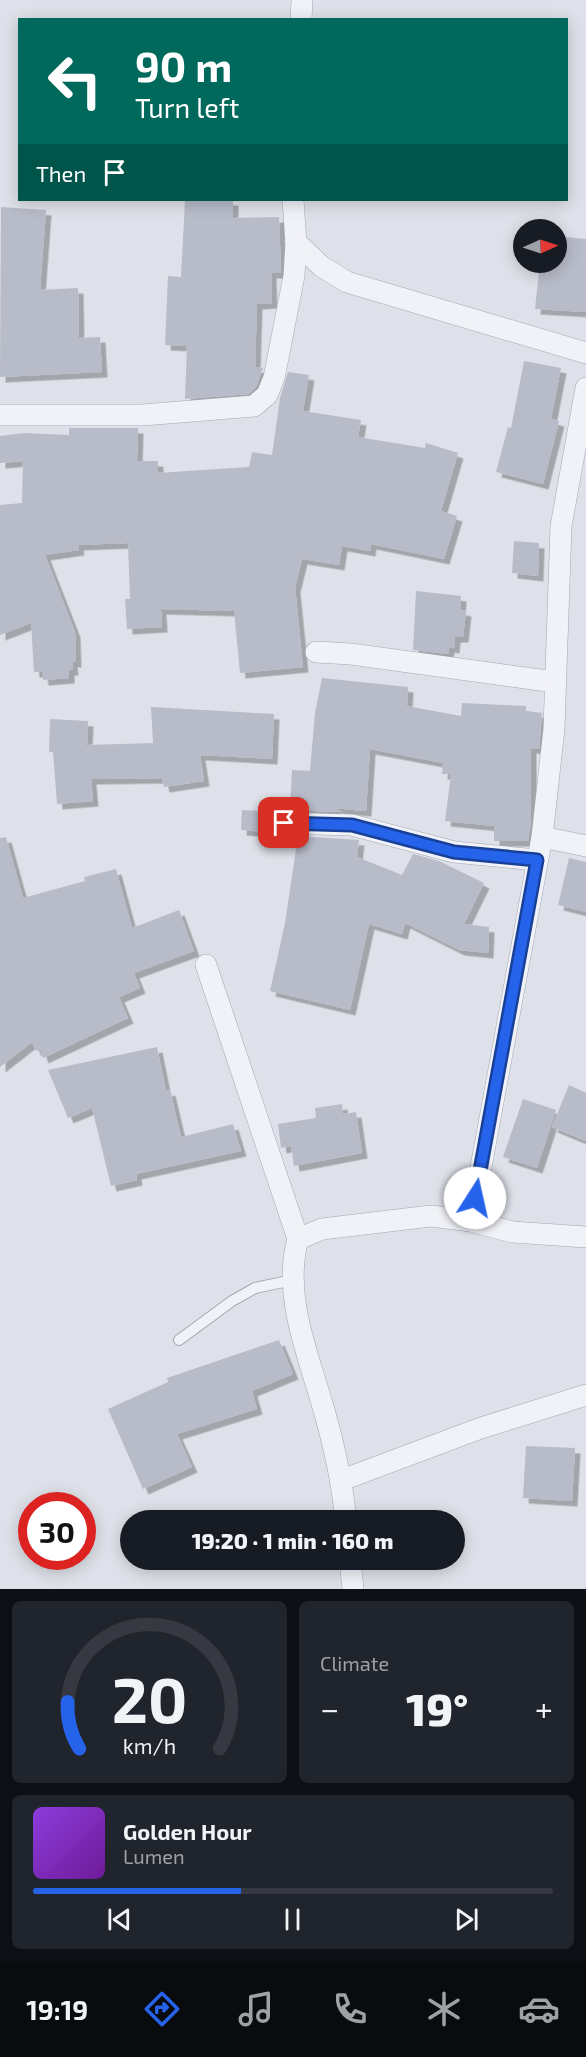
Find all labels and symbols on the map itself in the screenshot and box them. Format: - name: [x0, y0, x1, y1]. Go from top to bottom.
- north arrow: [513, 219, 567, 273]
- pin: [258, 797, 309, 848]
- position arrow: [443, 1166, 507, 1230]
- speed limit sign: 30: [18, 1492, 96, 1570]

